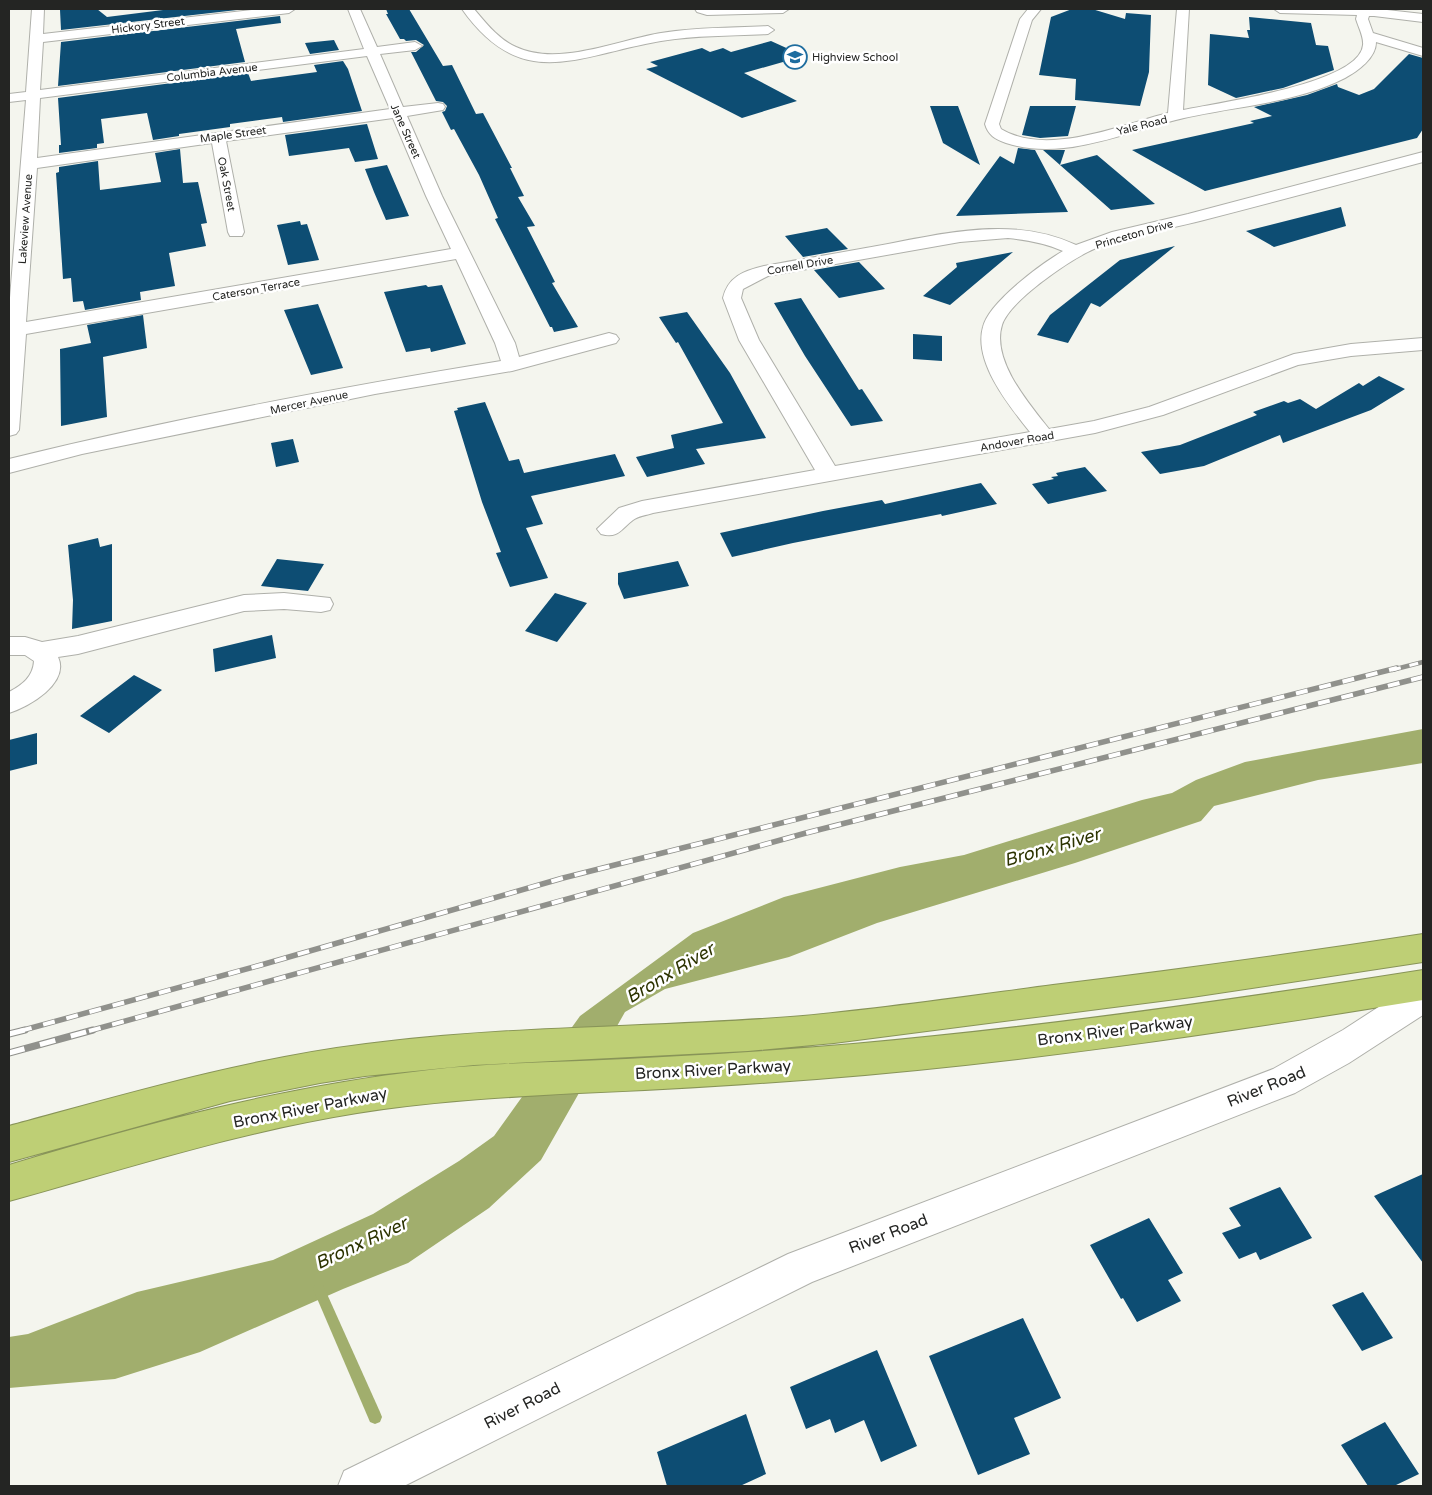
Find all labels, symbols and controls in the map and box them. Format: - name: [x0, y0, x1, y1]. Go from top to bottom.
- street label: Hickory Street: [111, 15, 185, 36]
- school or university icon: Highview School: [782, 44, 808, 70]
- place label: Highview School: [812, 51, 898, 64]
- street label: Columbia Avenue: [166, 60, 258, 85]
- street label: Jane Street: [388, 102, 423, 161]
- street label: Yale Road: [1115, 113, 1169, 138]
- street label: Maple Street: [199, 123, 267, 146]
- street label: Oak Street: [215, 156, 238, 212]
- street label: Lakeview Avenue: [16, 174, 35, 265]
- street label: Princeton Drive: [1094, 217, 1175, 252]
- street label: Cornell Drive: [766, 253, 834, 278]
- street label: Caterson Terrace: [211, 275, 301, 304]
- street label: Mercer Avenue: [269, 388, 349, 417]
- street label: Andover Road: [979, 429, 1055, 454]
- water label: Bronx River: [1001, 822, 1105, 871]
- water label: Bronx River: [622, 937, 720, 1008]
- street label: Bronx River Parkway: [1036, 1011, 1194, 1050]
- street label: Bronx River Parkway: [634, 1056, 792, 1084]
- street label: River Road: [1224, 1062, 1309, 1112]
- street label: Bronx River Parkway: [232, 1083, 389, 1133]
- street label: River Road: [846, 1210, 931, 1258]
- water label: Bronx River: [311, 1211, 412, 1274]
- street label: River Road: [481, 1378, 564, 1434]

